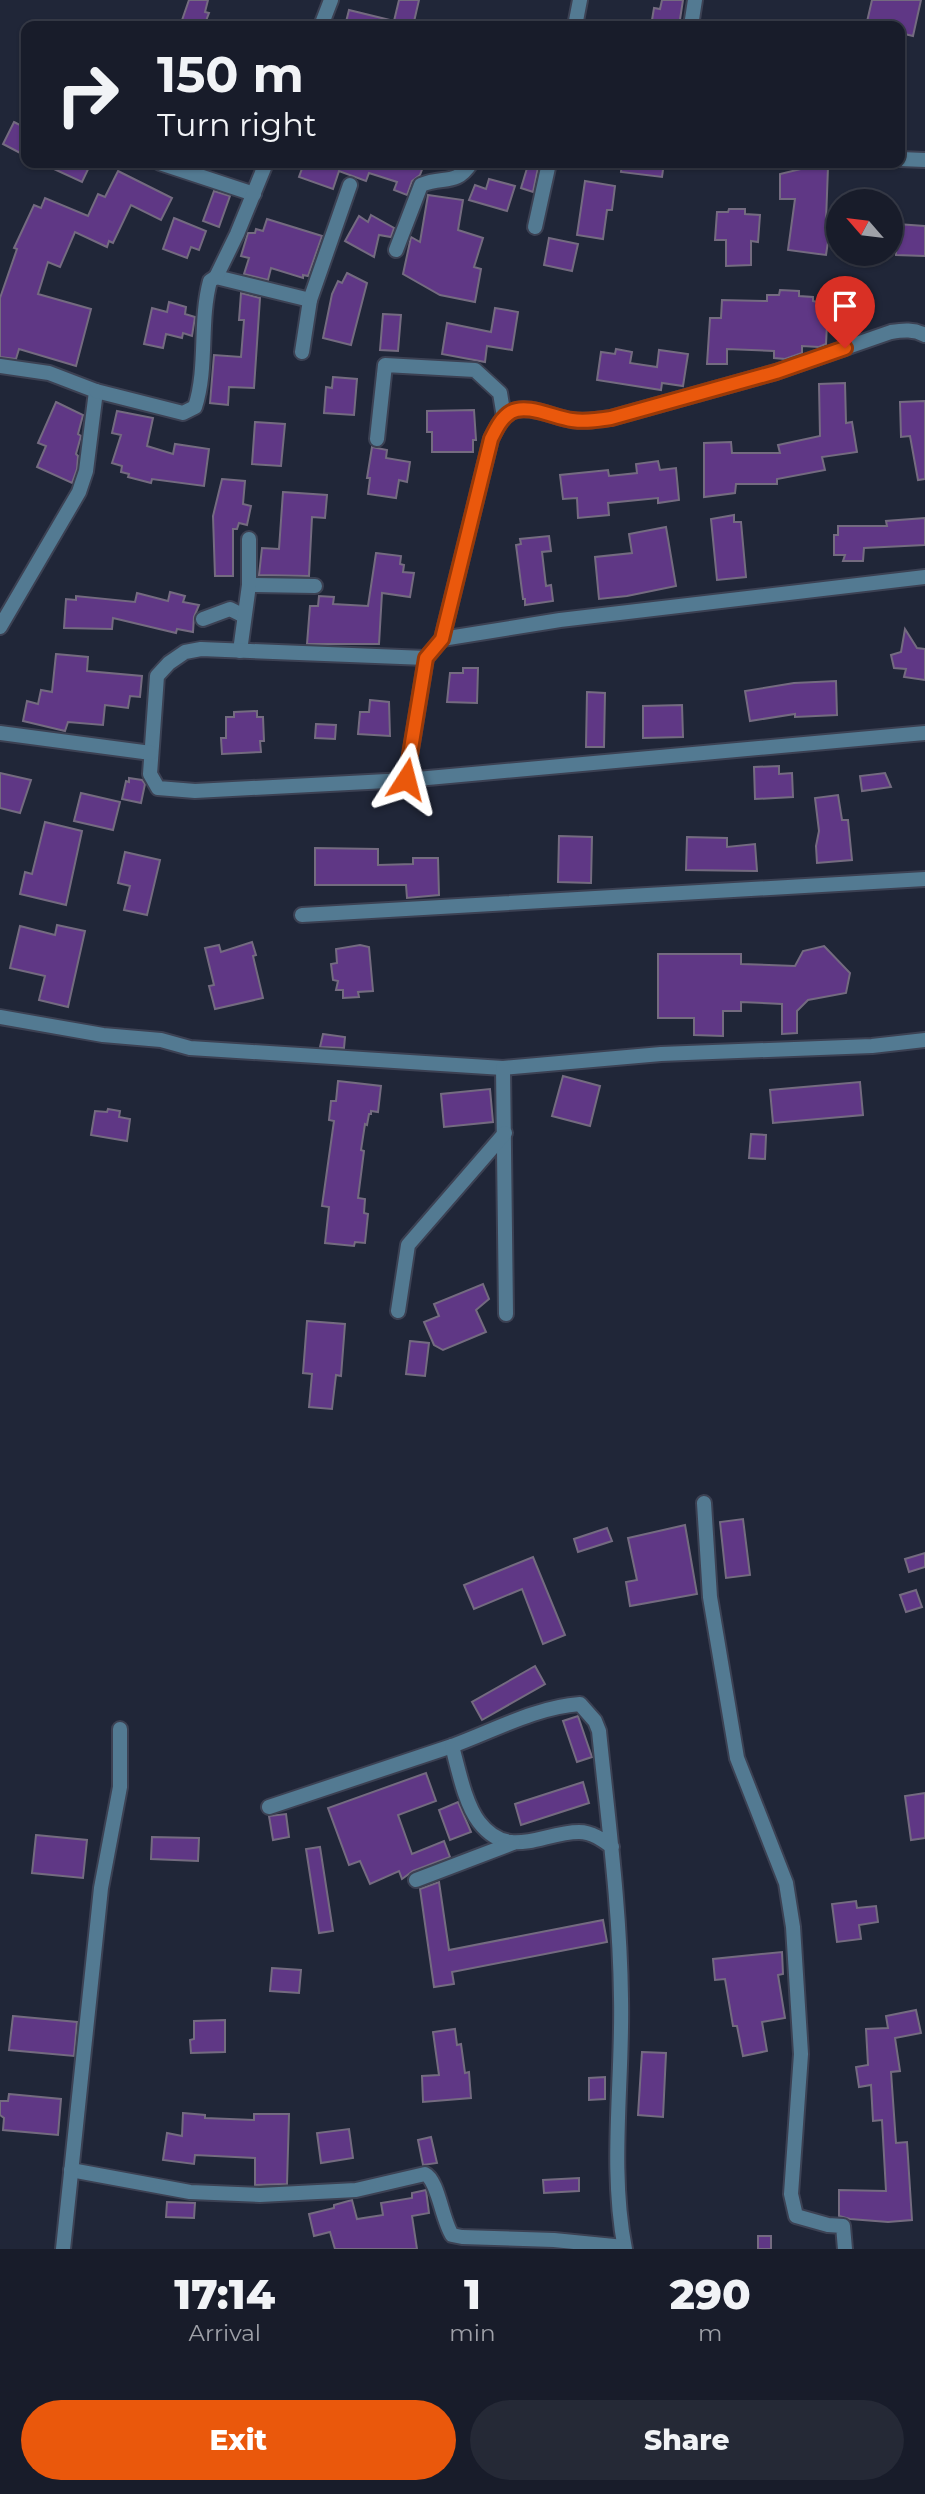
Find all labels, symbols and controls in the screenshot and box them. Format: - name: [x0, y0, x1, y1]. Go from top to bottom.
- text: 150 m: [157, 45, 304, 104]
- icon: right: [42, 49, 133, 140]
- text: Turn right: [157, 105, 317, 144]
- north arrow: [826, 189, 903, 266]
- map controls: [826, 189, 903, 266]
- pin: [815, 276, 875, 348]
- icon: arrive: [826, 287, 864, 325]
- position arrow: [369, 742, 443, 816]
- text: 17:14: [174, 2268, 275, 2320]
- text: 1: [464, 2268, 481, 2320]
- text: 290: [670, 2268, 751, 2320]
- text: Arrival: [188, 2319, 261, 2347]
- text: min: [449, 2319, 495, 2347]
- text: m: [698, 2319, 722, 2347]
- button: Exit: [21, 2400, 456, 2480]
- button: Share: [470, 2400, 904, 2480]

